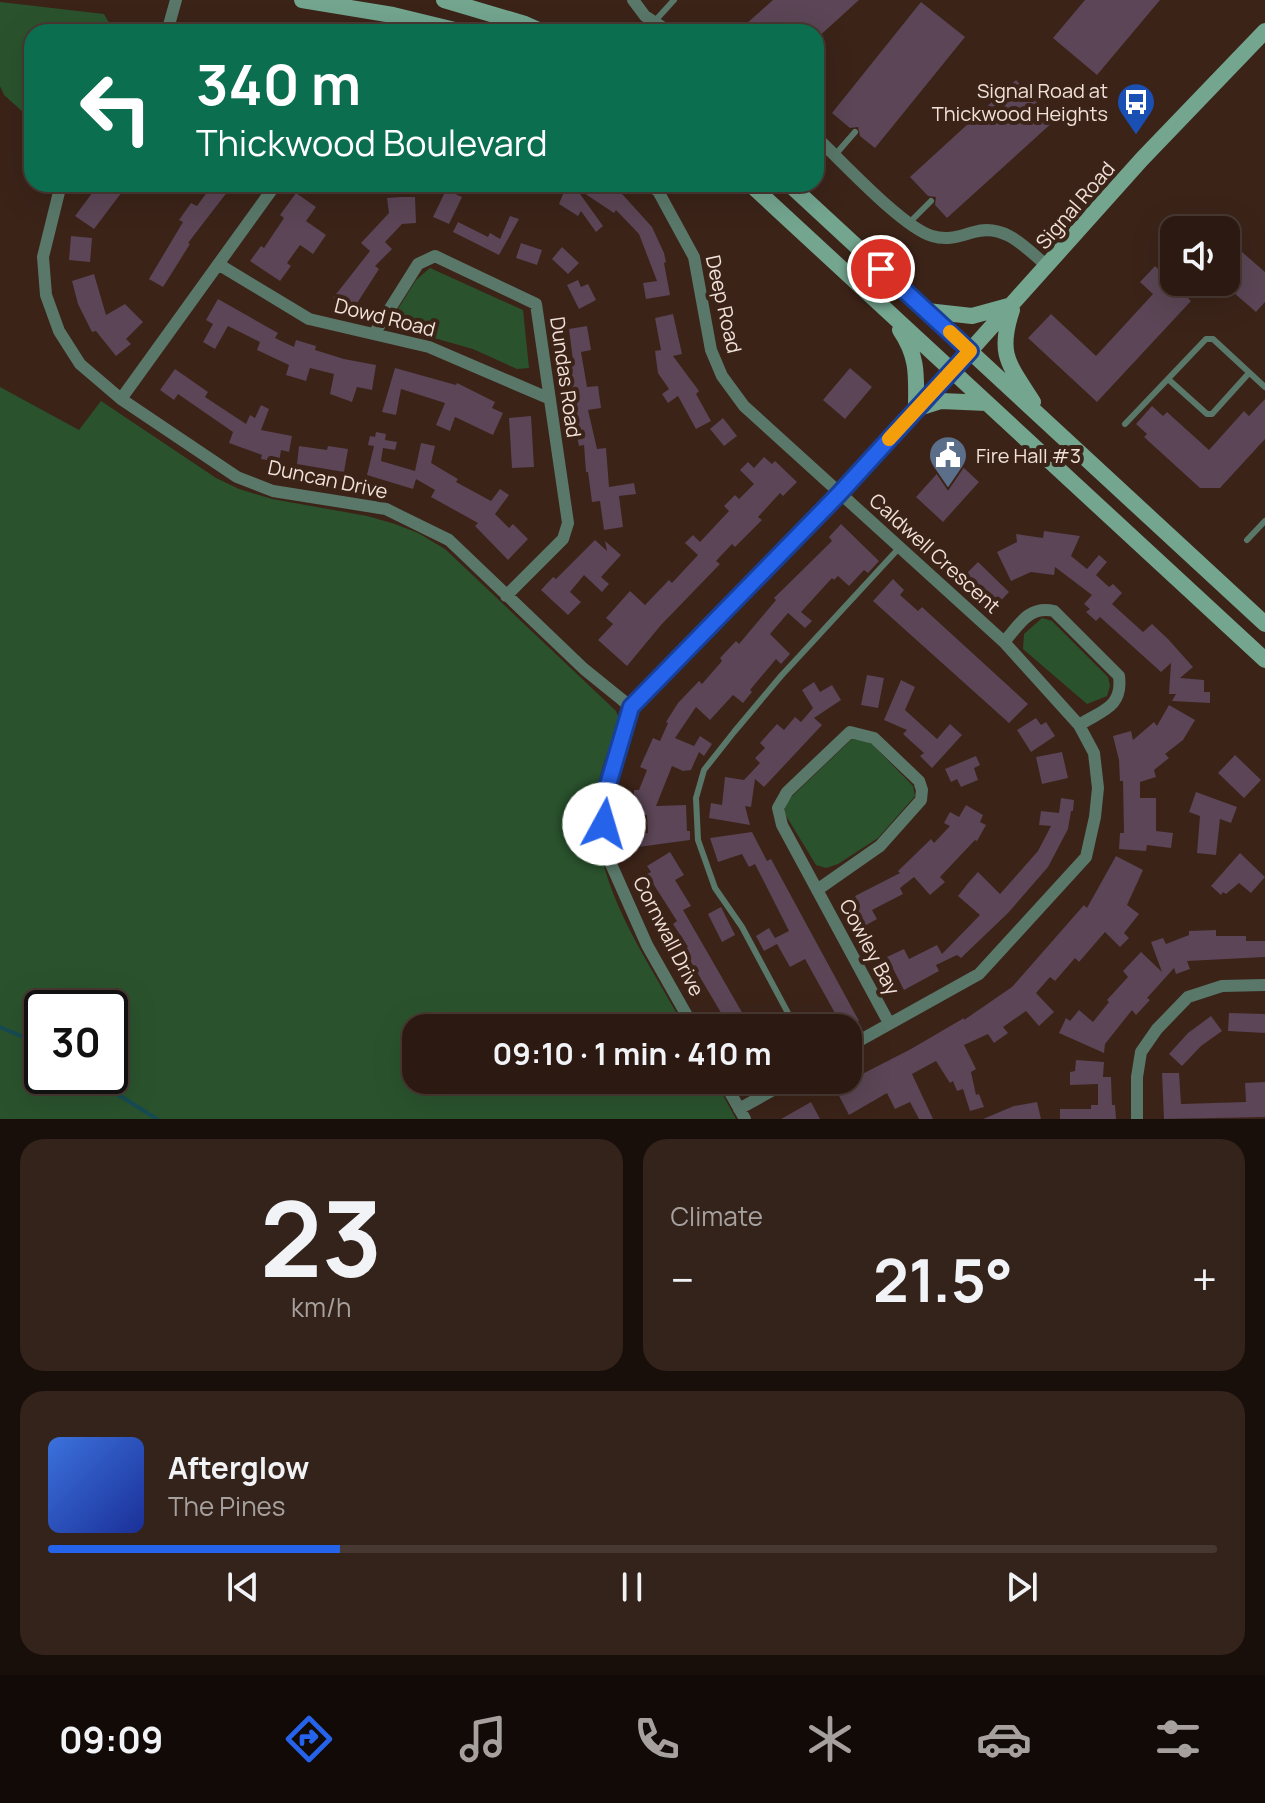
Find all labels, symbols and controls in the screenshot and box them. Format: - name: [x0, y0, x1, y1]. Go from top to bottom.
- text: 340 m: [196, 45, 361, 122]
- icon: left: [64, 56, 168, 160]
- place label: Signal Road at Thickwood Heights: [932, 77, 1108, 127]
- bus stop icon: Signal Road at Thickwood Heights: [1115, 81, 1157, 136]
- text: Thickwood Boulevard: [196, 118, 548, 167]
- street label: Signal Road: [1029, 155, 1121, 255]
- map controls: [1160, 216, 1240, 296]
- button: sound: [1160, 216, 1240, 296]
- pin: [847, 235, 915, 303]
- icon: arrive: [859, 247, 903, 291]
- street label: Deep Road: [700, 252, 748, 356]
- street label: Dowd Road: [332, 291, 438, 343]
- street label: Dundas Road: [544, 315, 588, 439]
- public building icon: Fire Hall #3: [927, 434, 969, 489]
- place label: Fire Hall #3: [976, 442, 1081, 469]
- street label: Duncan Drive: [266, 453, 390, 505]
- street label: Caldwell Crescent: [864, 487, 1006, 619]
- position arrow: [562, 782, 646, 866]
- street label: Cornwall Drive: [627, 871, 711, 1001]
- street label: Cowley Bay: [833, 894, 907, 1000]
- speed limit sign: 30: [24, 990, 128, 1094]
- text: 09:10 · 1 min · 410 m: [493, 1033, 771, 1074]
- text: 23: [260, 1166, 382, 1308]
- text: Climate: [671, 1198, 763, 1234]
- text: 21.5°: [873, 1238, 1013, 1320]
- text: −: [671, 1249, 694, 1309]
- text: +: [1192, 1249, 1217, 1309]
- text: km/h: [291, 1289, 351, 1325]
- text: Afterglow: [168, 1447, 309, 1488]
- text: The Pines: [168, 1488, 285, 1524]
- icon: previous: [221, 1565, 265, 1609]
- icon: pause: [610, 1565, 654, 1609]
- icon: next: [1000, 1565, 1044, 1609]
- icon: directions: [281, 1711, 337, 1767]
- icon: music: [455, 1711, 511, 1767]
- icon: phone: [629, 1711, 685, 1767]
- icon: climate: [802, 1711, 858, 1767]
- icon: car: [976, 1711, 1032, 1767]
- icon: filters: [1150, 1711, 1206, 1767]
- text: 09:09: [59, 1715, 163, 1764]

